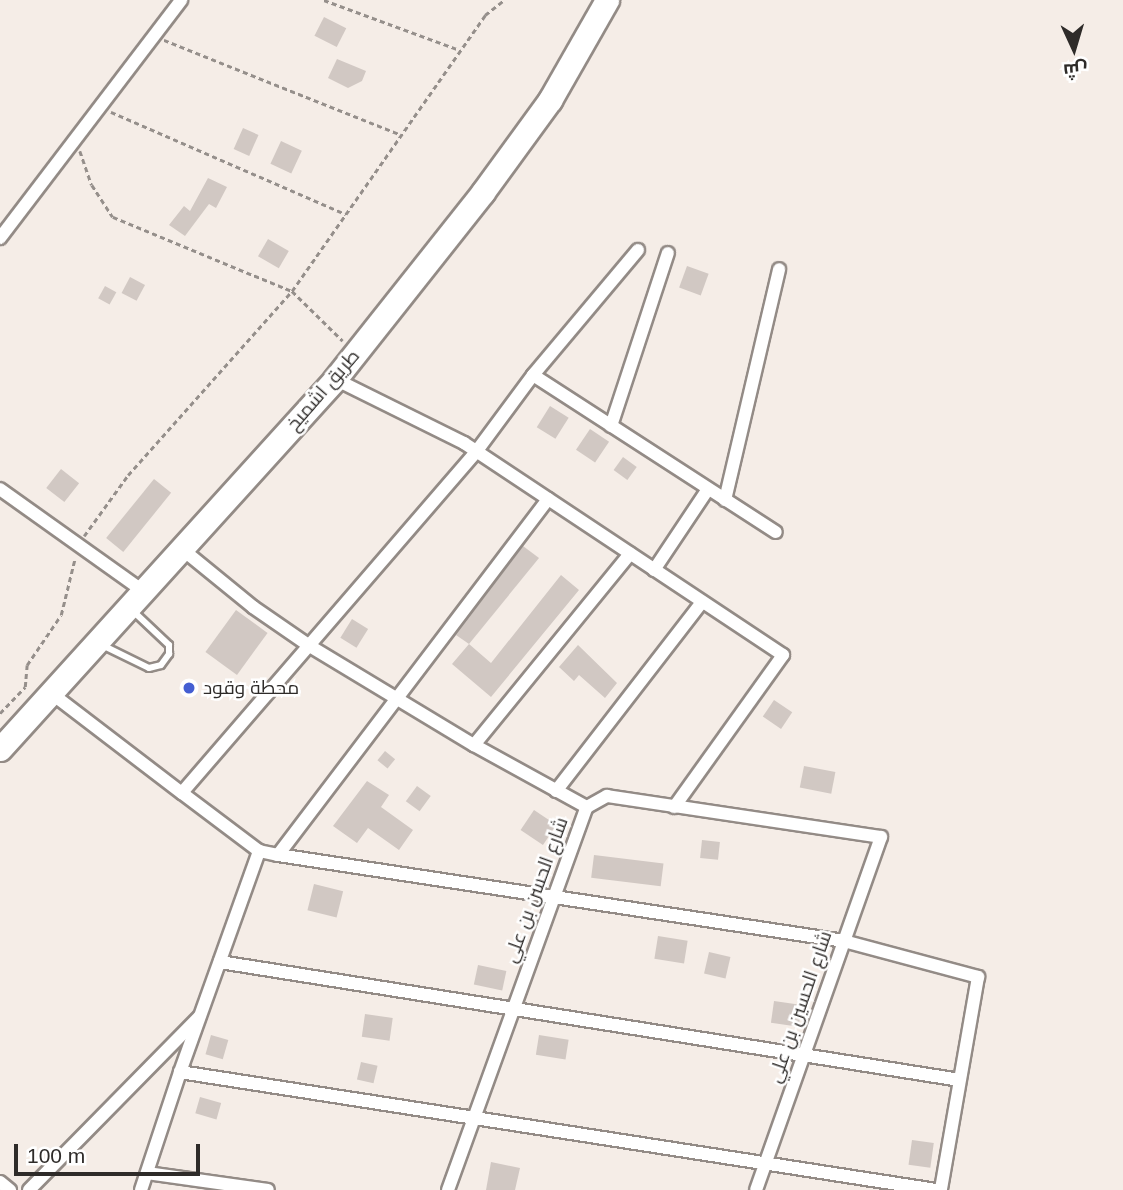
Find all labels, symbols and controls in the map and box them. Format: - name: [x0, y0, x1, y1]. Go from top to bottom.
- north arrow: [1039, 14, 1109, 84]
- text: ش: [1063, 59, 1088, 82]
- street label: طريق اشميخ: [282, 345, 364, 435]
- place label: محطة وقود: [203, 677, 299, 699]
- marker: محطة وقود: [181, 680, 197, 696]
- street label: شارع الحسن بن علي: [499, 814, 573, 966]
- street label: شارع الحسين بن علي: [763, 928, 837, 1086]
- scale bar: [18, 1130, 203, 1174]
- text: 100 m: [27, 1144, 85, 1167]

